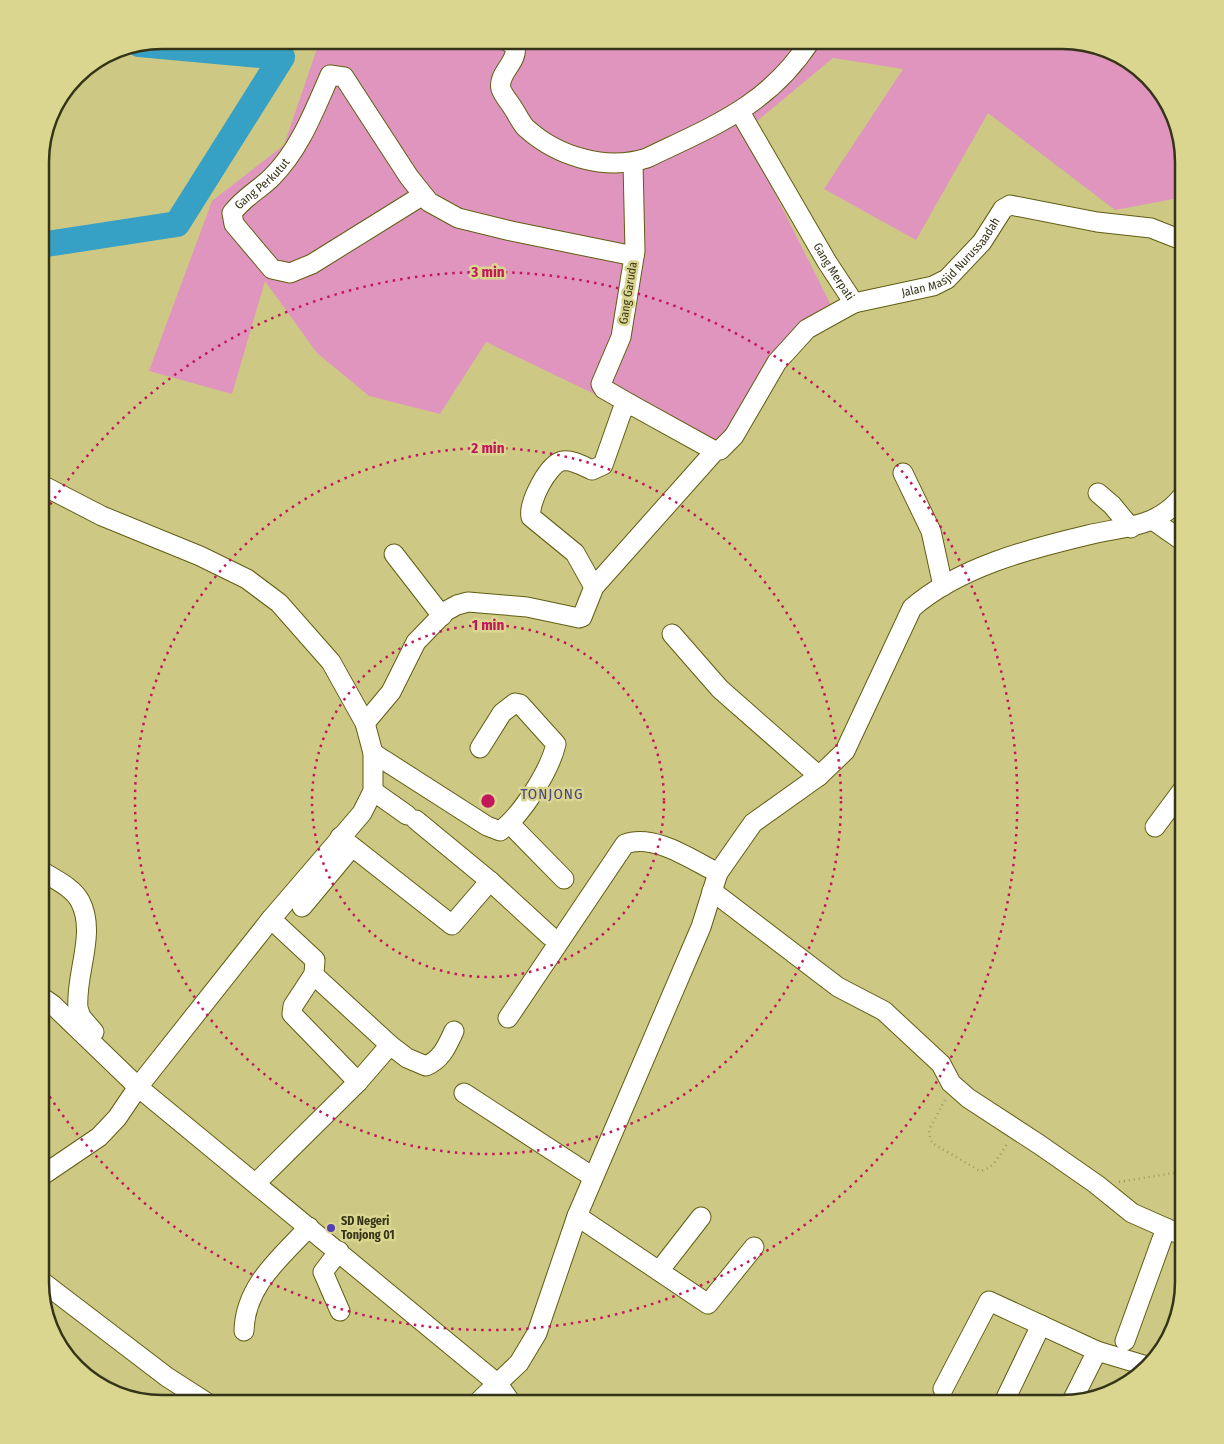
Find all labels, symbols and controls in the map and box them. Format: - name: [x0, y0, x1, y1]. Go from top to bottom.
- street label: Gang Perkutut: [232, 155, 292, 212]
- street label: Jalan Masjid Nurussaadah: [900, 215, 1003, 300]
- street label: Gang Merpati: [810, 240, 857, 303]
- street label: Gang Garuda: [616, 261, 640, 325]
- text: 3 min: [470, 263, 505, 281]
- text: 2 min: [470, 439, 505, 457]
- text: 1 min: [472, 616, 504, 634]
- district label: TONJONG: [520, 785, 584, 803]
- centre of rings: [479, 792, 497, 810]
- place label: SD Negeri Tonjong 01: [341, 1214, 395, 1242]
- marker: SD Negeri Tonjong 01: [325, 1222, 337, 1234]

